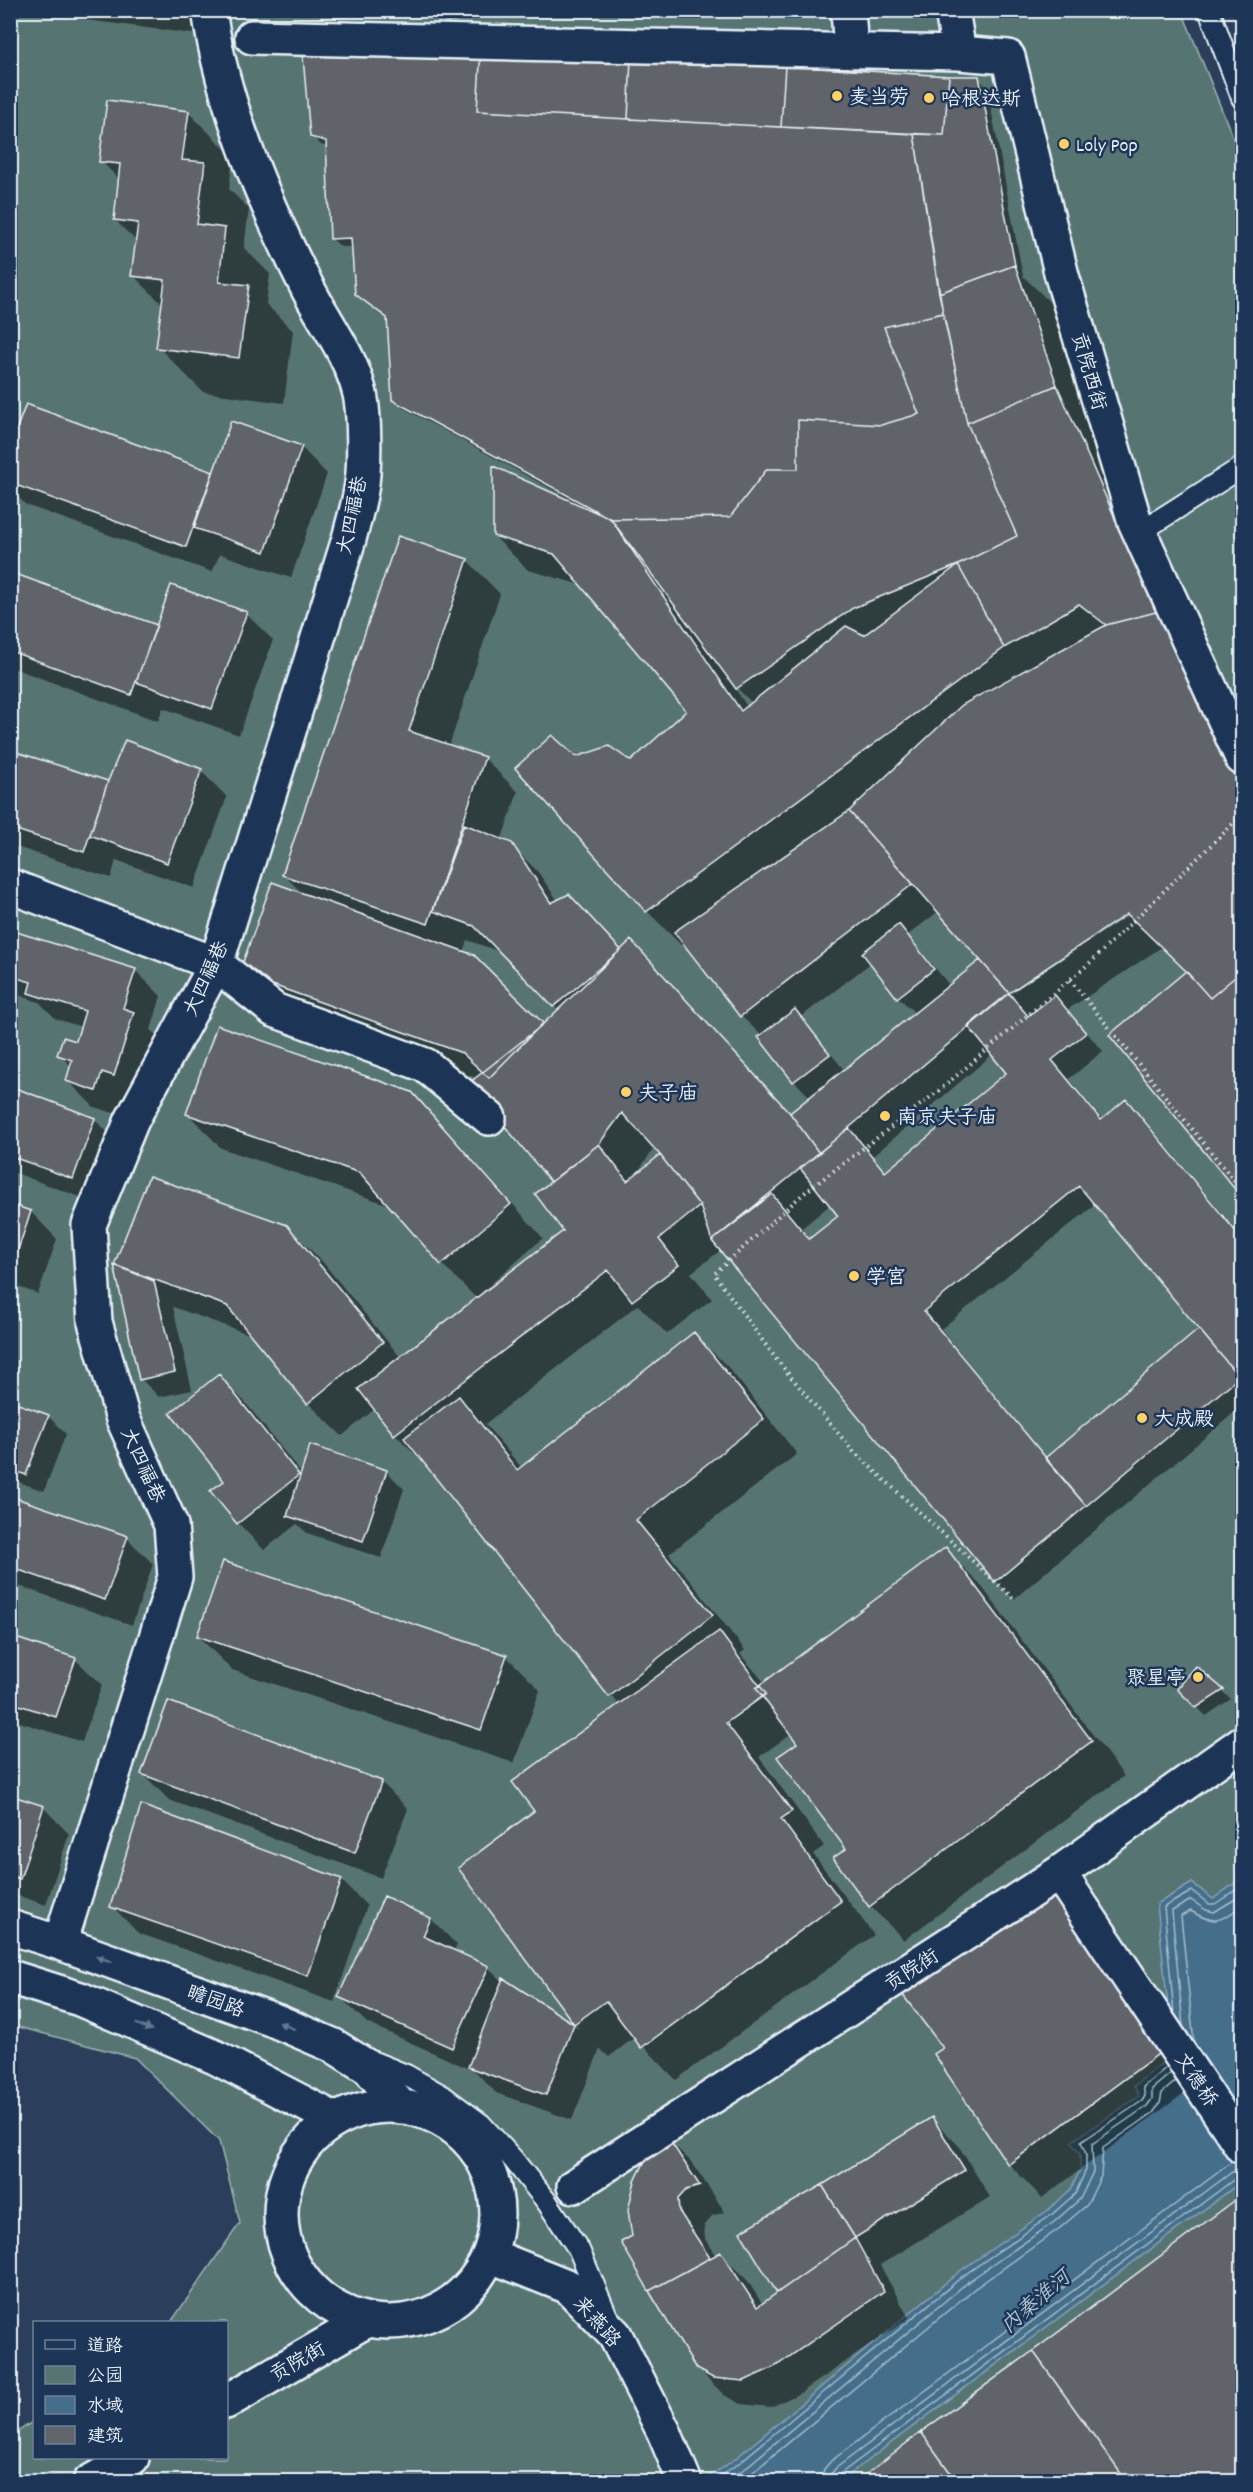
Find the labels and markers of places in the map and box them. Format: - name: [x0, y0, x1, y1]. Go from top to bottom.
- place label: 麦当劳: [849, 85, 909, 113]
- place label: 哈根达斯: [941, 87, 1021, 115]
- marker: 麦当劳: [830, 89, 844, 103]
- marker: 哈根达斯: [922, 91, 936, 105]
- place label: Loly Pop: [1076, 133, 1138, 161]
- marker: Loly Pop: [1057, 137, 1071, 151]
- place label: 夫子庙: [638, 1081, 698, 1109]
- marker: 夫子庙: [619, 1085, 633, 1099]
- place label: 南京夫子庙: [897, 1105, 997, 1133]
- marker: 南京夫子庙: [878, 1109, 892, 1123]
- place label: 学宫: [866, 1265, 906, 1293]
- marker: 学宫: [847, 1269, 861, 1283]
- place label: 大成殿: [1154, 1407, 1214, 1435]
- marker: 大成殿: [1135, 1411, 1149, 1425]
- place label: 聚星亭: [1126, 1666, 1186, 1694]
- marker: 聚星亭: [1191, 1670, 1205, 1684]

